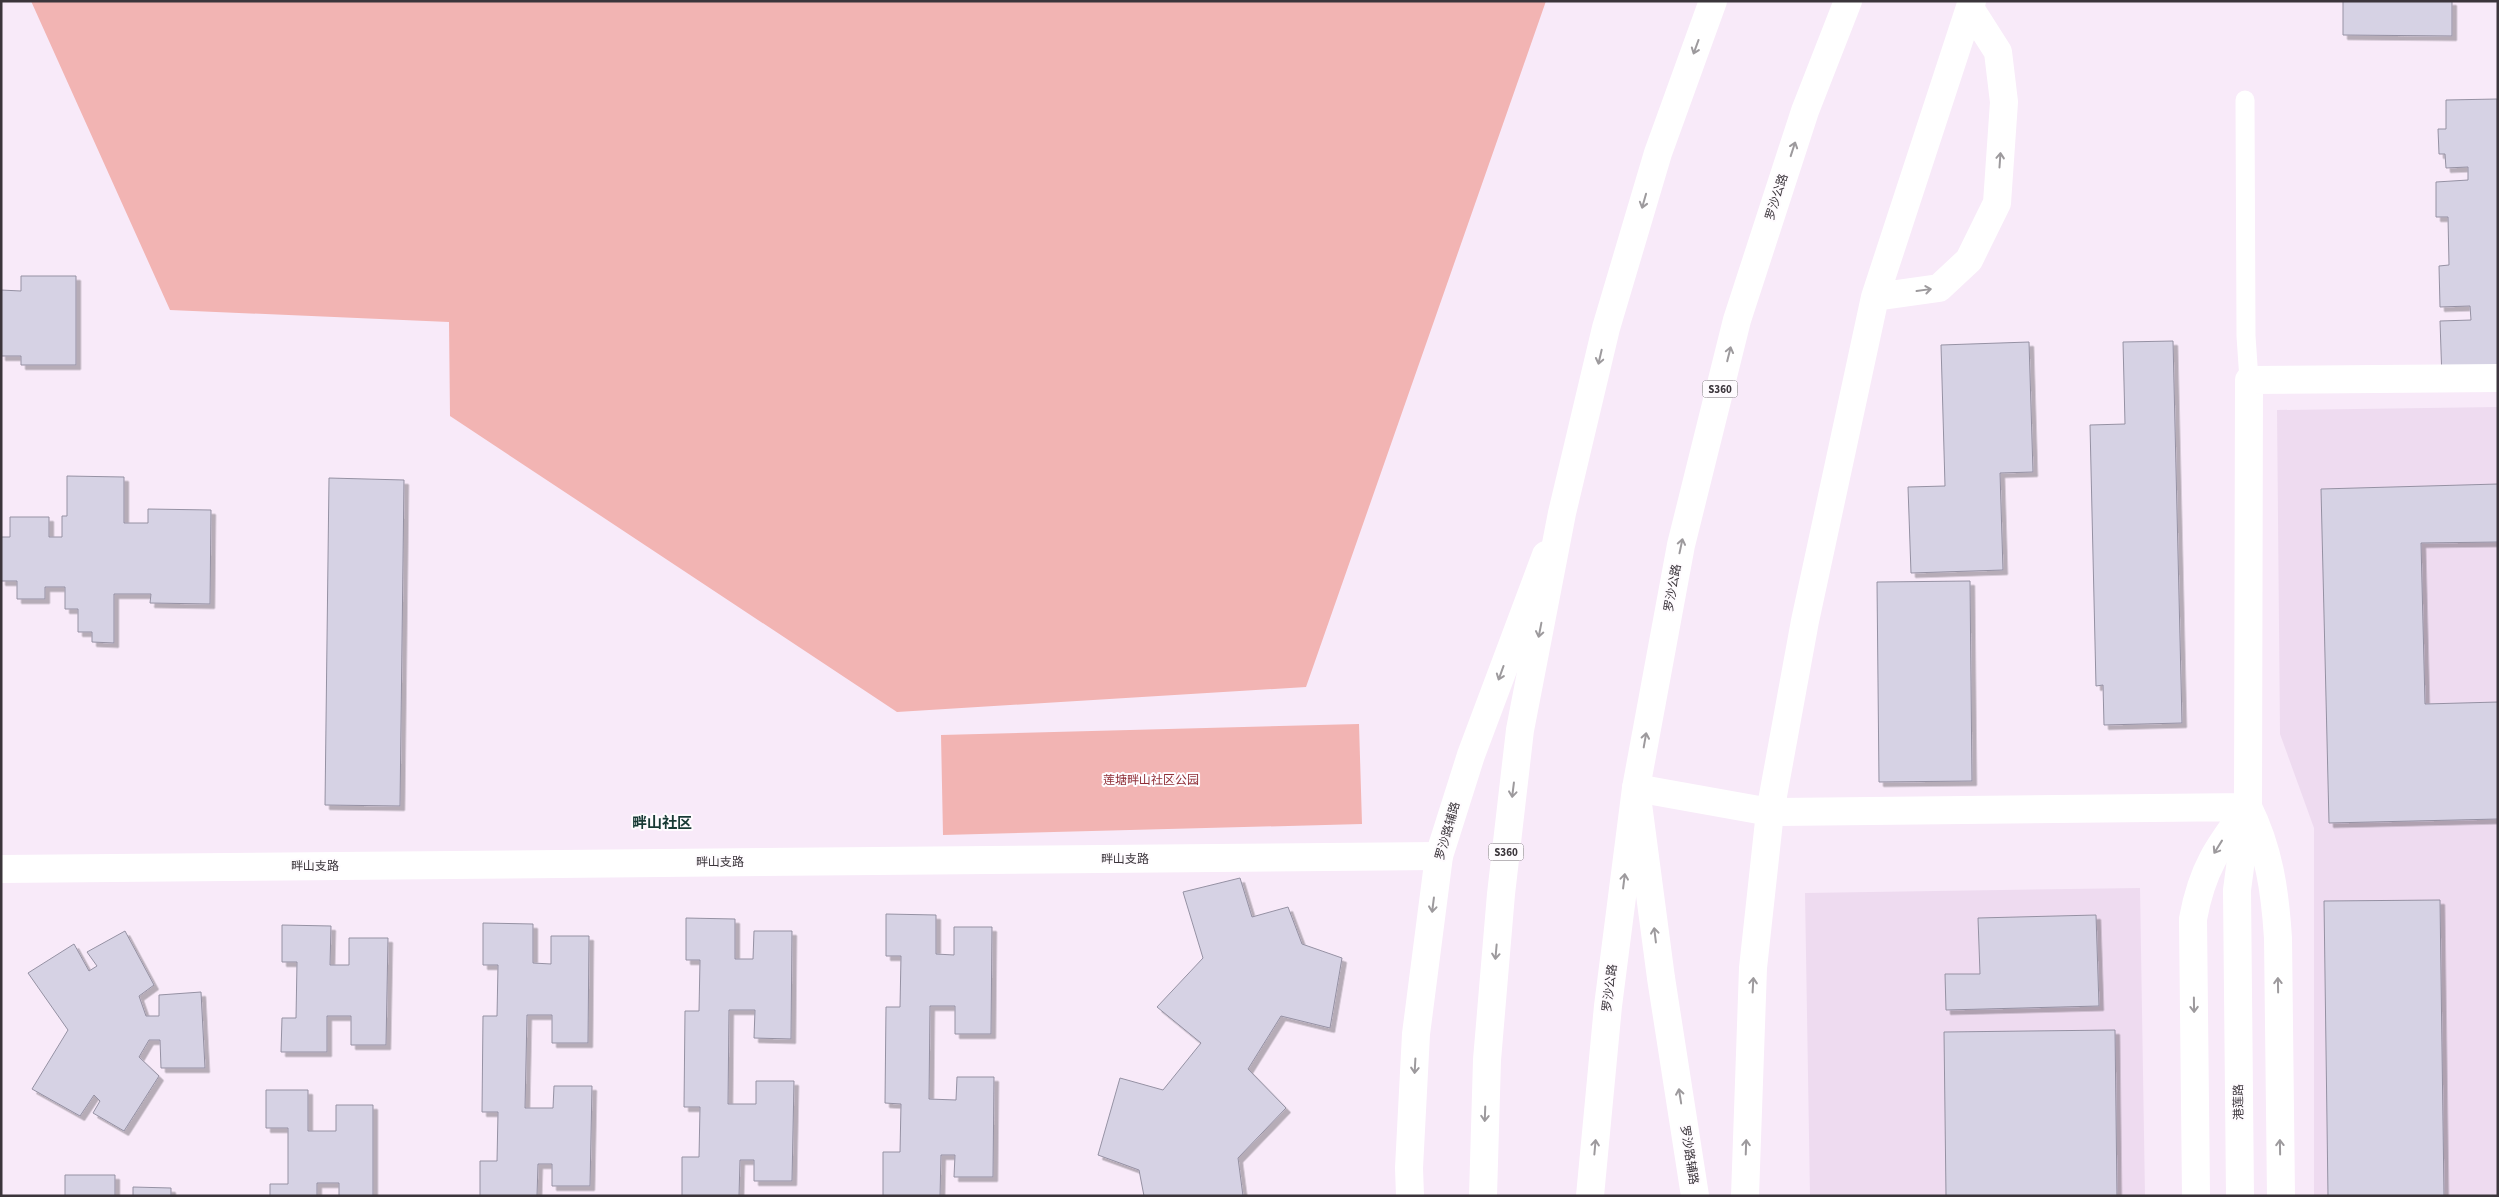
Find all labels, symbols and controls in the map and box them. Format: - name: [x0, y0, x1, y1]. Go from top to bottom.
- one-way arrow: [1691, 39, 1700, 54]
- one-way arrow: [1789, 141, 1798, 157]
- one-way arrow: [1995, 153, 2005, 169]
- street label: 罗沙公路: [1761, 172, 1793, 222]
- one-way arrow: [1638, 192, 1648, 208]
- one-way arrow: [1915, 284, 1931, 294]
- one-way arrow: [1725, 346, 1734, 362]
- one-way arrow: [1595, 349, 1604, 365]
- road number: S360: [1702, 380, 1738, 398]
- one-way arrow: [1677, 538, 1686, 554]
- street label: 罗沙公路: [1660, 563, 1686, 613]
- one-way arrow: [1534, 621, 1544, 637]
- one-way arrow: [1496, 665, 1505, 680]
- one-way arrow: [1641, 732, 1650, 748]
- park label: 莲塘畔山社区公园: [1103, 772, 1199, 789]
- one-way arrow: [1508, 782, 1518, 798]
- street label: 罗沙路辅路: [1432, 800, 1464, 862]
- district label: 畔山社区: [632, 813, 692, 834]
- one-way arrow: [2213, 840, 2223, 854]
- road number: S360: [1488, 844, 1524, 860]
- street label: 畔山支路: [1101, 851, 1149, 868]
- street label: 畔山支路: [696, 854, 744, 871]
- street label: 畔山支路: [291, 858, 339, 875]
- one-way arrow: [1619, 874, 1629, 890]
- one-way arrow: [1428, 896, 1438, 912]
- one-way arrow: [1650, 927, 1660, 943]
- one-way arrow: [1491, 943, 1501, 959]
- street label: 罗沙公路: [1599, 963, 1621, 1013]
- one-way arrow: [1748, 977, 1757, 993]
- one-way arrow: [2273, 977, 2283, 993]
- one-way arrow: [2189, 997, 2198, 1013]
- one-way arrow: [1410, 1058, 1419, 1074]
- street label: 港莲路: [2230, 1084, 2248, 1120]
- one-way arrow: [1674, 1088, 1684, 1104]
- one-way arrow: [1481, 1105, 1490, 1121]
- street label: 罗沙路辅路: [1676, 1124, 1702, 1186]
- one-way arrow: [1590, 1139, 1600, 1155]
- one-way arrow: [1741, 1139, 1751, 1156]
- one-way arrow: [2275, 1139, 2285, 1156]

